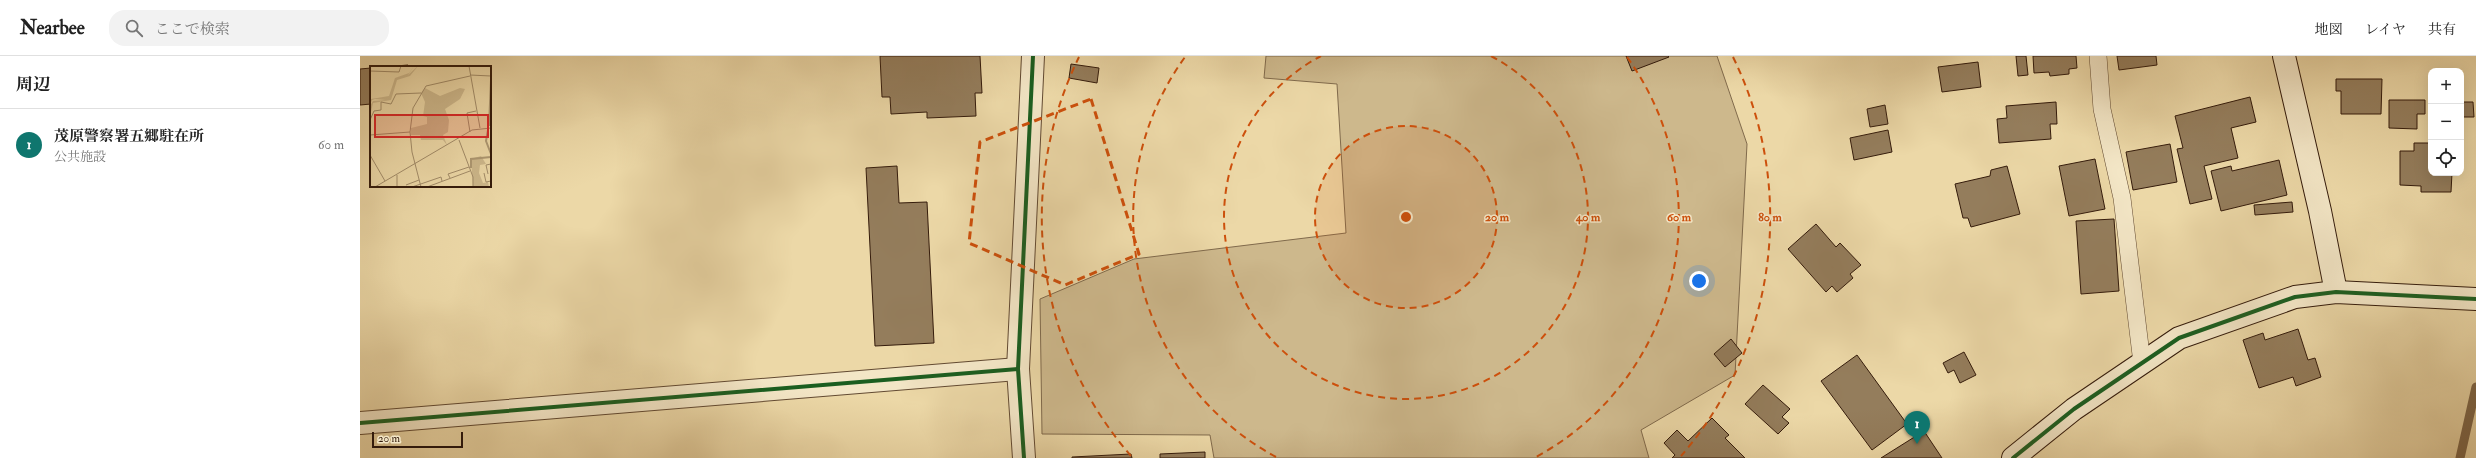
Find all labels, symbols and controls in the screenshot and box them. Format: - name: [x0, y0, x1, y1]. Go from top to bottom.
- search box: [109, 10, 389, 46]
- text: Nearbee: [20, 16, 85, 40]
- icon: search: [123, 17, 145, 39]
- text: ここで検索: [155, 20, 230, 39]
- text: 地図: [2315, 21, 2343, 38]
- text: レイヤ: [2365, 21, 2406, 38]
- text: 共有: [2428, 21, 2456, 38]
- inset map: [370, 66, 491, 187]
- map controls: [2428, 68, 2464, 176]
- button: +: [2428, 68, 2464, 104]
- text: 周辺: [16, 74, 50, 95]
- button: −: [2428, 104, 2464, 140]
- text: 茂原警察署五郷駐在所: [54, 127, 204, 146]
- text: 1: [27, 137, 31, 153]
- text: 60 m: [318, 137, 344, 153]
- button: locate: [2428, 140, 2464, 176]
- text: 公共施設: [54, 149, 106, 165]
- centre of rings: [1399, 210, 1413, 224]
- text: 20 m: [1485, 210, 1510, 225]
- text: 40 m: [1575, 210, 1601, 225]
- text: 60 m: [1667, 210, 1692, 225]
- text: 80 m: [1758, 210, 1782, 225]
- your location: [1689, 271, 1709, 291]
- pin: 1: [1904, 411, 1930, 444]
- scale bar: [372, 430, 463, 449]
- text: 20 m: [378, 432, 400, 445]

